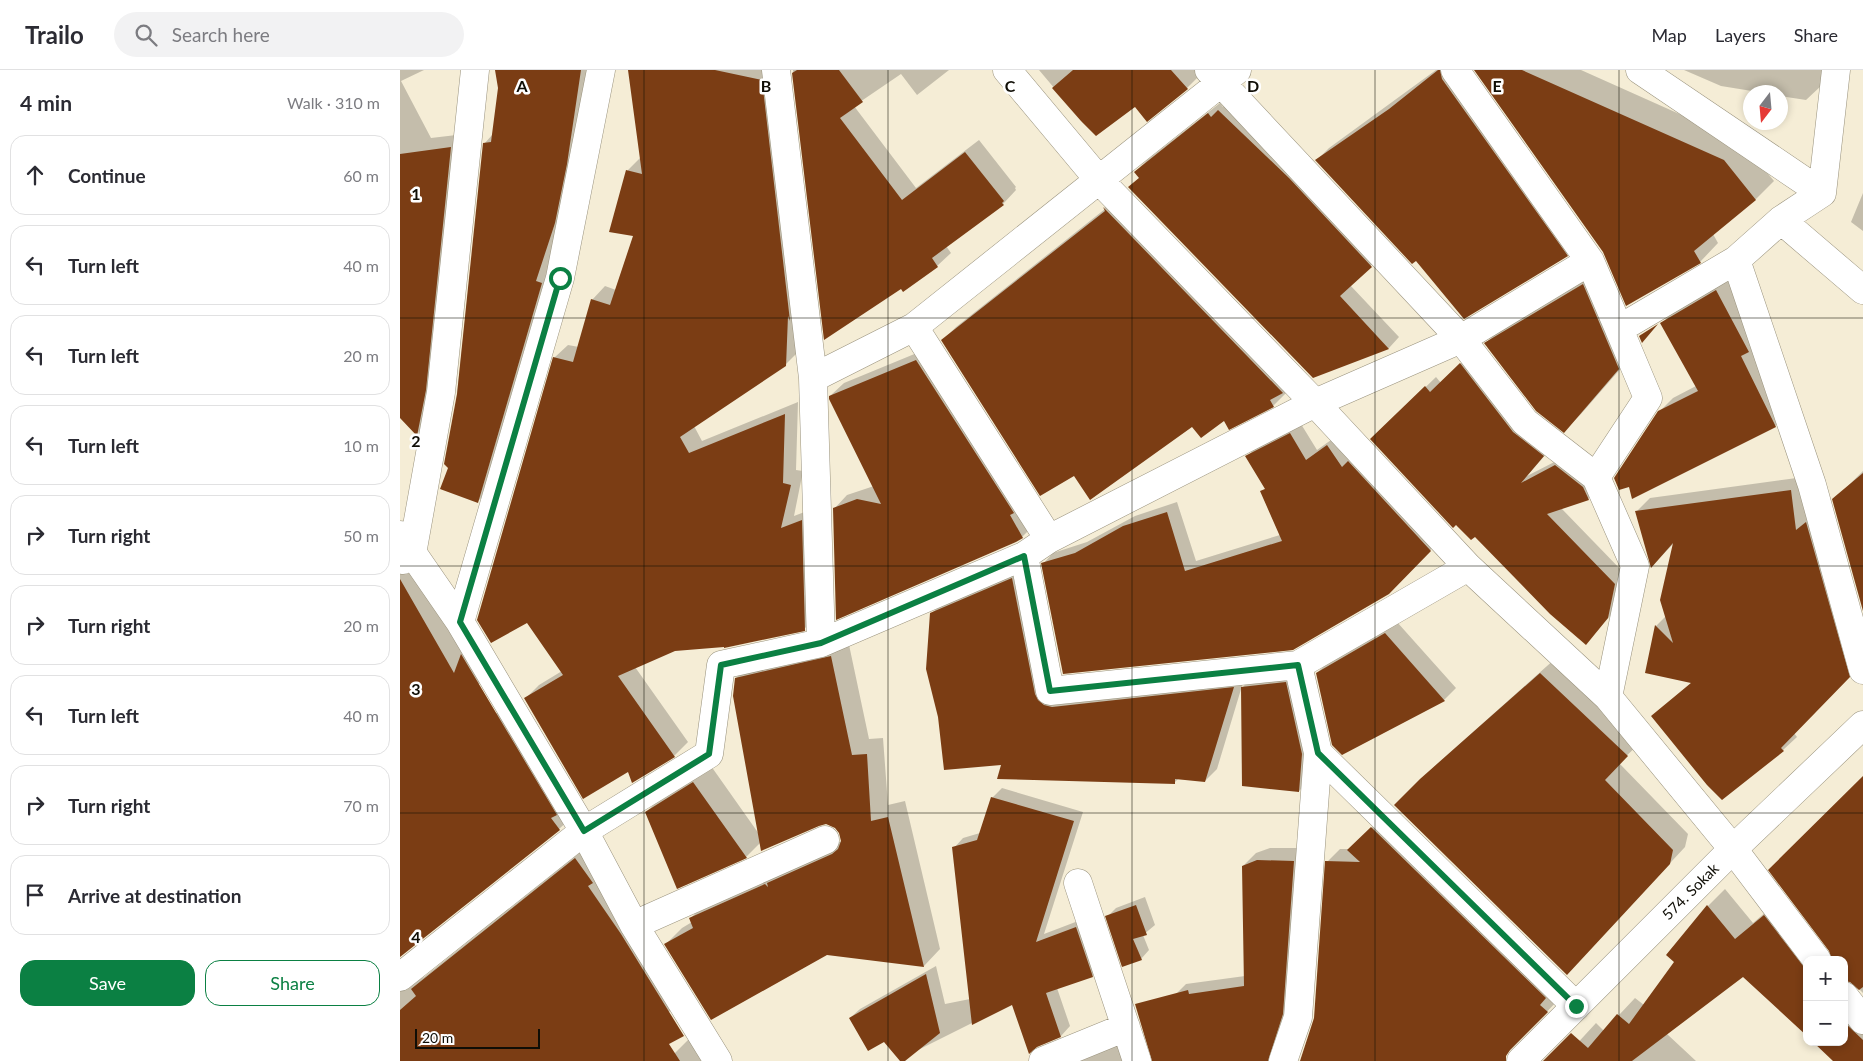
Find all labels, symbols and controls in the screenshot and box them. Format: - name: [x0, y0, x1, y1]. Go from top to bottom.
- search box: [114, 12, 464, 57]
- text: Trailo: [25, 20, 84, 49]
- icon: search: [132, 21, 160, 49]
- text: Search here: [172, 23, 270, 46]
- text: Map: [1651, 24, 1687, 46]
- text: Layers: [1715, 24, 1766, 46]
- text: Share: [1794, 24, 1838, 46]
- text: A: [515, 76, 528, 95]
- text: B: [761, 76, 771, 95]
- text: C: [1005, 76, 1016, 95]
- text: D: [1247, 76, 1259, 95]
- text: E: [1492, 76, 1502, 95]
- north arrow: [1743, 85, 1788, 130]
- text: 4 min: [20, 90, 72, 115]
- text: Walk · 310 m: [287, 93, 380, 112]
- icon: ahead: [21, 161, 49, 189]
- text: Continue: [68, 164, 146, 187]
- text: 60 m: [343, 166, 379, 185]
- text: 1: [411, 184, 421, 203]
- icon: left: [21, 251, 49, 279]
- text: Turn left: [68, 254, 139, 277]
- text: 40 m: [343, 256, 379, 275]
- route start: [549, 267, 572, 290]
- icon: left: [21, 341, 49, 369]
- text: Turn left: [68, 344, 139, 367]
- text: 20 m: [343, 346, 379, 365]
- icon: left: [21, 431, 49, 459]
- text: 2: [411, 431, 421, 450]
- text: Turn left: [68, 434, 139, 457]
- text: 10 m: [343, 436, 379, 455]
- icon: right: [21, 521, 49, 549]
- text: Turn right: [68, 524, 150, 547]
- text: 50 m: [343, 526, 379, 545]
- icon: right: [21, 611, 49, 639]
- text: Turn right: [68, 614, 150, 637]
- text: 20 m: [343, 616, 379, 635]
- text: 3: [411, 679, 421, 698]
- icon: left: [21, 701, 49, 729]
- text: Turn left: [68, 704, 139, 727]
- text: 40 m: [343, 706, 379, 725]
- icon: right: [21, 791, 49, 819]
- text: Turn right: [68, 794, 150, 817]
- text: 70 m: [343, 796, 379, 815]
- street label: 574. Sokak: [1658, 859, 1722, 923]
- icon: arrive: [21, 881, 49, 909]
- text: Arrive at destination: [68, 884, 241, 907]
- text: 4: [411, 927, 421, 946]
- map controls: [1803, 956, 1848, 1046]
- button: +: [1803, 956, 1848, 1001]
- button: Save: [20, 960, 195, 1006]
- button: Share: [205, 960, 380, 1006]
- route end: [1565, 995, 1588, 1018]
- button: −: [1803, 1001, 1848, 1046]
- scale bar: [415, 1026, 540, 1049]
- text: 20 m: [422, 1029, 453, 1046]

